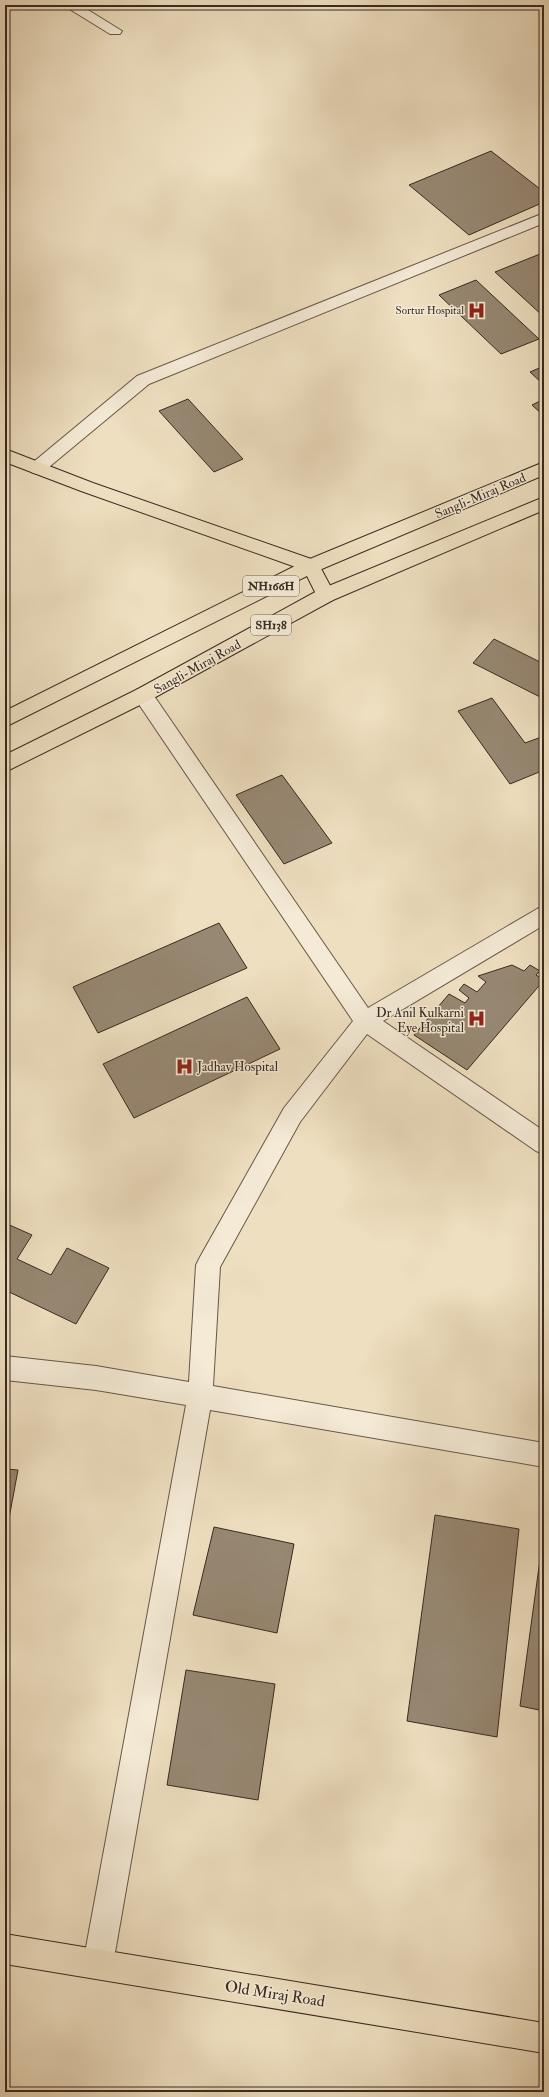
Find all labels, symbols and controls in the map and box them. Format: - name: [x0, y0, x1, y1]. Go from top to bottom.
- hospital icon: Sortur Hospital: [467, 300, 487, 320]
- place label: Sortur Hospital: [396, 304, 464, 318]
- street label: Sangli-Miraj Road: [433, 469, 529, 522]
- road number: NH166H: [243, 576, 299, 596]
- road number: SH138: [251, 615, 291, 635]
- street label: Sangli-Miraj Road: [151, 636, 244, 697]
- place label: Dr Anil Kulkarni Eye Hospital: [376, 1005, 465, 1037]
- hospital icon: Dr Anil Kulkarni Eye Hospital: [467, 1009, 487, 1029]
- hospital icon: Jadhav Hospital: [174, 1056, 194, 1076]
- place label: Jadhav Hospital: [196, 1059, 279, 1076]
- street label: Old Miraj Road: [223, 1976, 326, 2012]

